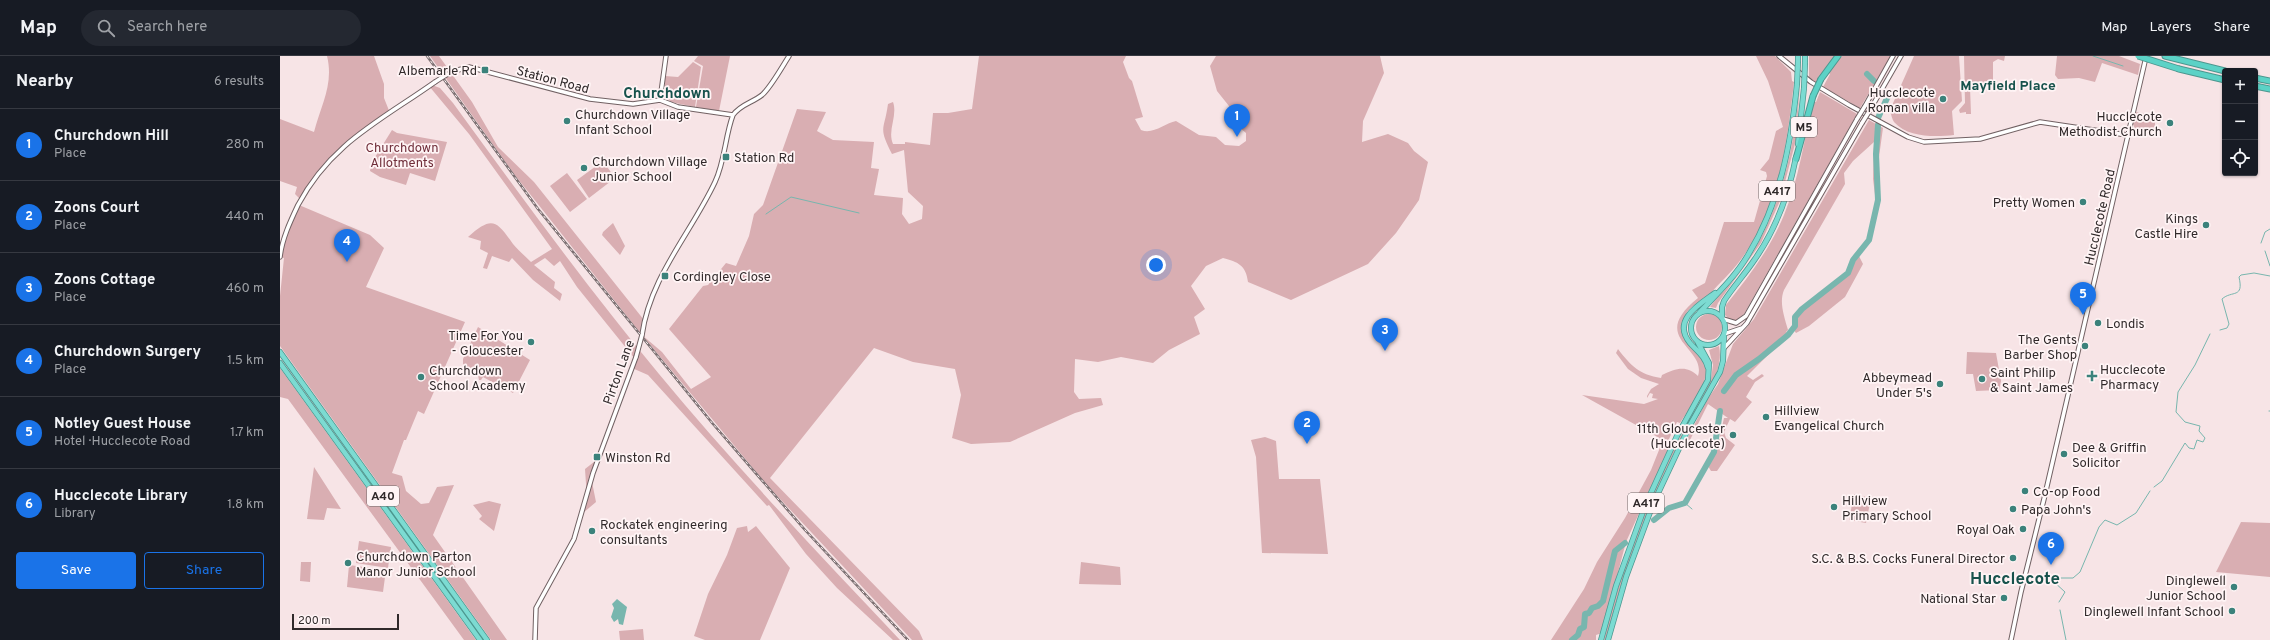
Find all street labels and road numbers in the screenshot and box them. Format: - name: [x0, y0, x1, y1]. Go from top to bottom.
- street label: Station Road: [514, 64, 591, 98]
- road number: M5: [1791, 117, 1817, 137]
- street label: Hucclecote Road: [2082, 168, 2120, 267]
- road number: A417: [1759, 181, 1795, 201]
- street label: Pirton Lane: [601, 338, 639, 407]
- road number: A40: [367, 486, 399, 506]
- road number: A417: [1628, 493, 1664, 513]

